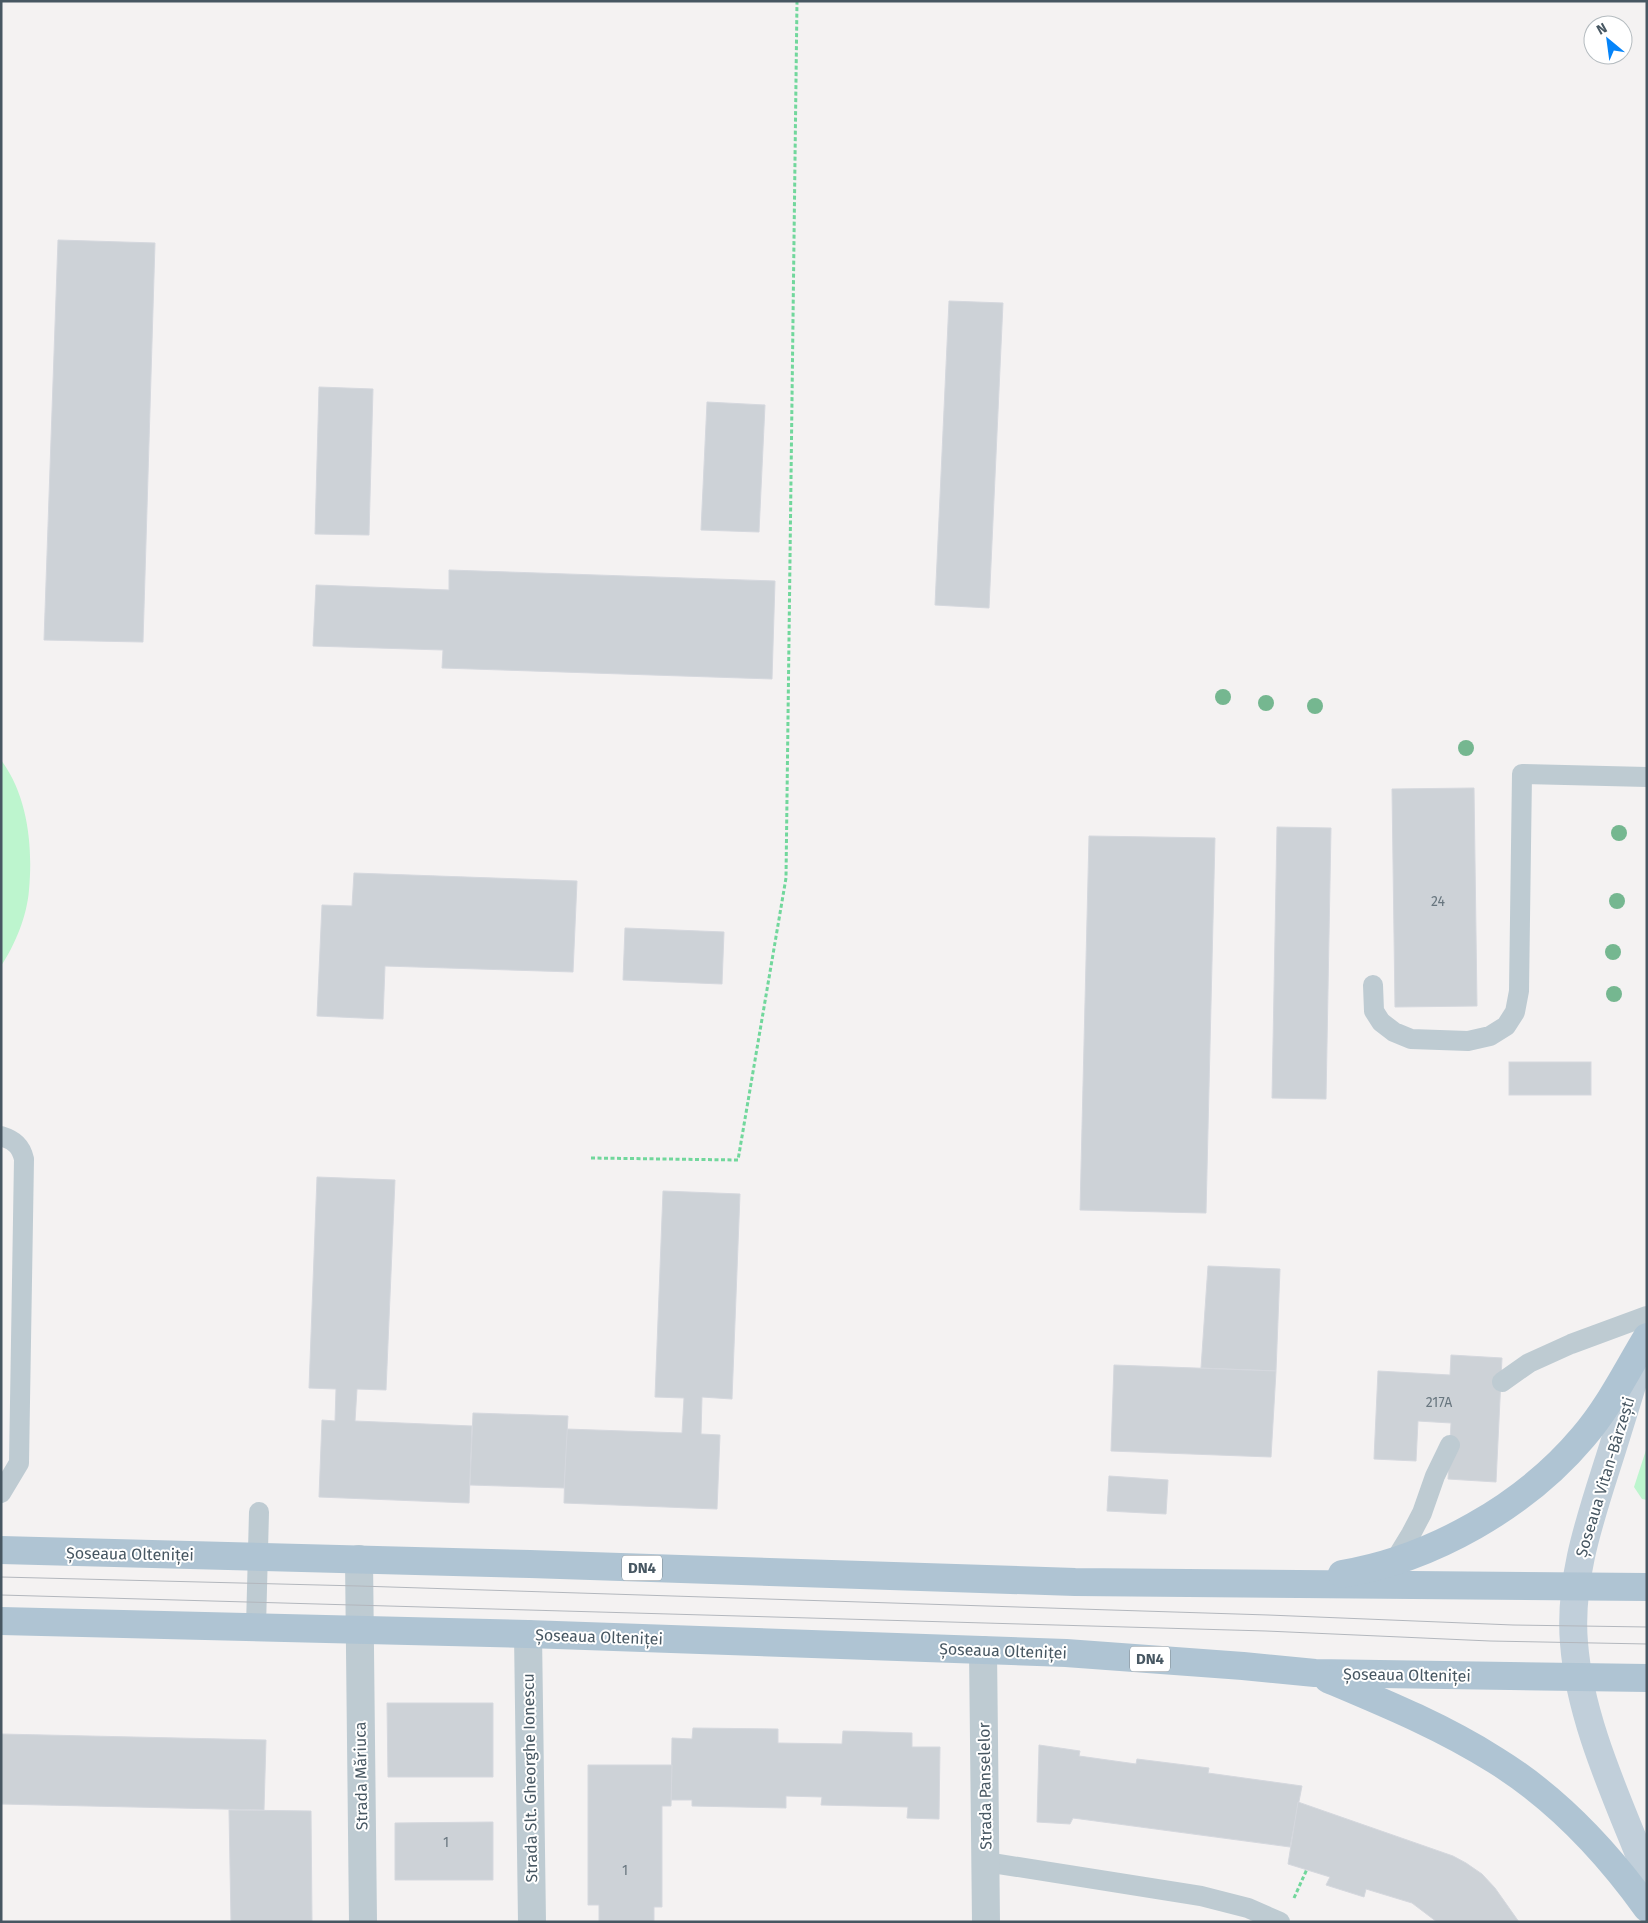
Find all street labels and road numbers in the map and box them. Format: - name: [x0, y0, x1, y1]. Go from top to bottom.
- street label: Șoseaua Vitan-Bârzești: [1572, 1395, 1639, 1560]
- street label: Șoseaua Olteniței: [66, 1543, 194, 1566]
- road number: DN4: [622, 1556, 662, 1580]
- street label: Șoseaua Olteniței: [535, 1625, 663, 1650]
- street label: Șoseaua Olteniței: [939, 1639, 1067, 1664]
- road number: DN4: [1130, 1646, 1170, 1672]
- street label: Șoseaua Olteniței: [1343, 1664, 1471, 1687]
- street label: Strada Slt. Gheorghe Ionescu: [519, 1673, 541, 1883]
- street label: Strada Măriuca: [351, 1721, 371, 1831]
- street label: Strada Panselelor: [974, 1721, 996, 1850]

